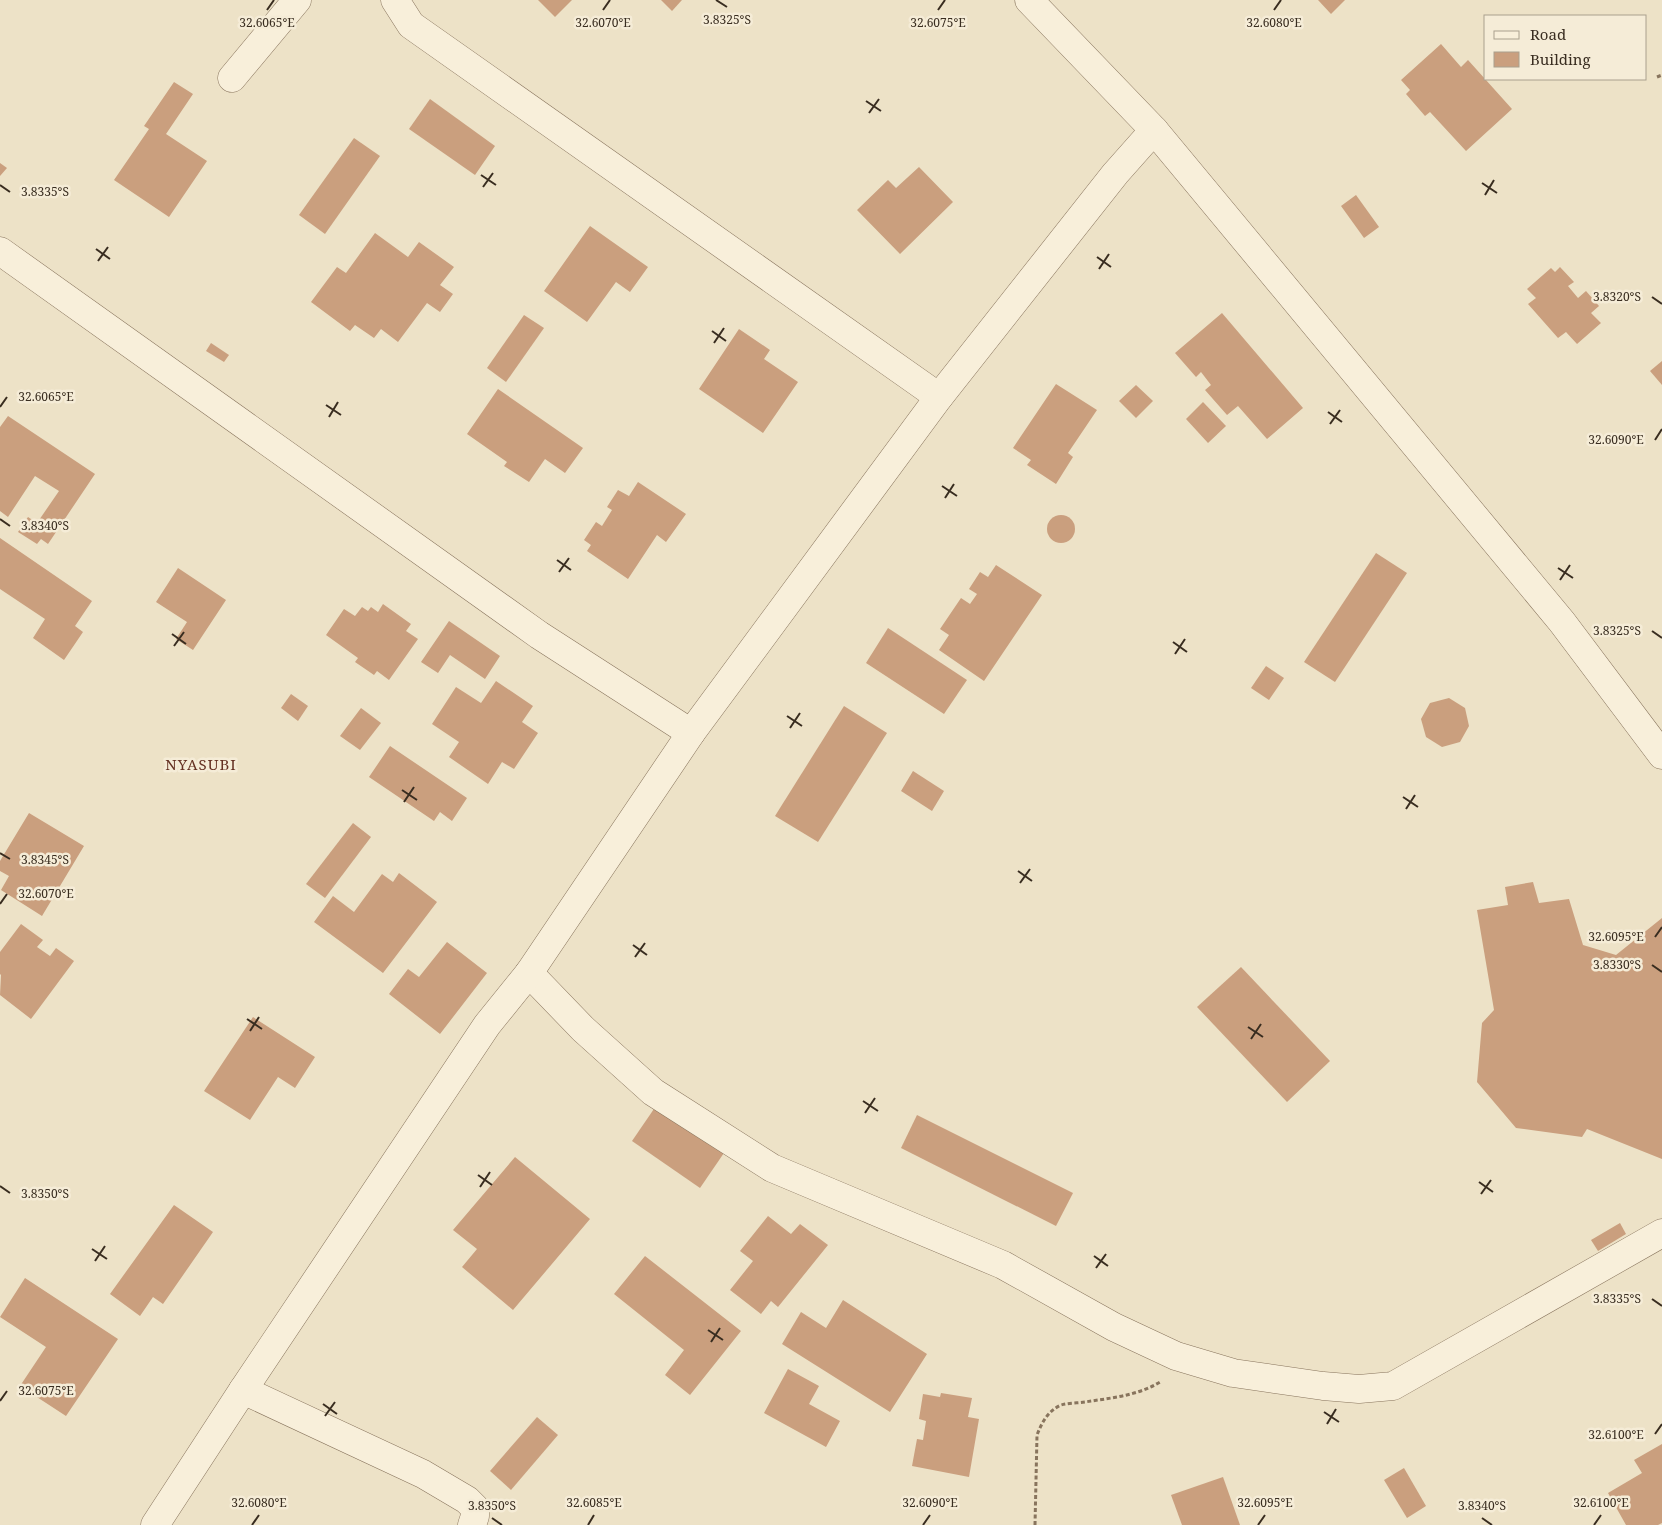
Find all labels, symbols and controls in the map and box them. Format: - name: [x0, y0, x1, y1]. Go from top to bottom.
- text: 3.8325°S: [703, 11, 751, 28]
- text: 32.6065°E: [239, 14, 295, 31]
- text: 32.6070°E: [575, 14, 631, 31]
- text: 32.6075°E: [910, 14, 966, 31]
- text: 32.6080°E: [1246, 14, 1302, 31]
- legend: [1484, 15, 1647, 80]
- text: Road: [1530, 24, 1566, 44]
- text: Building: [1530, 49, 1591, 69]
- text: 3.8335°S: [21, 183, 69, 200]
- text: 3.8320°S: [1593, 288, 1641, 305]
- text: 32.6065°E: [18, 388, 74, 405]
- text: 32.6090°E: [1588, 431, 1644, 448]
- text: 3.8340°S: [21, 517, 69, 534]
- text: 3.8325°S: [1593, 622, 1641, 639]
- district label: NYASUBI: [165, 754, 237, 774]
- text: 3.8345°S: [21, 851, 69, 868]
- text: 32.6070°E: [18, 885, 74, 902]
- text: 32.6095°E: [1588, 928, 1644, 945]
- text: 3.8330°S: [1593, 956, 1641, 973]
- text: 3.8350°S: [21, 1185, 69, 1202]
- text: 3.8335°S: [1593, 1290, 1641, 1307]
- text: 32.6075°E: [18, 1382, 74, 1399]
- text: 32.6100°E: [1588, 1426, 1644, 1443]
- text: 32.6080°E: [231, 1494, 287, 1511]
- text: 32.6085°E: [566, 1494, 622, 1511]
- text: 32.6090°E: [902, 1494, 958, 1511]
- text: 32.6095°E: [1237, 1494, 1293, 1511]
- text: 32.6100°E: [1573, 1494, 1629, 1511]
- text: 3.8350°S: [468, 1497, 516, 1514]
- text: 3.8340°S: [1458, 1497, 1506, 1514]

